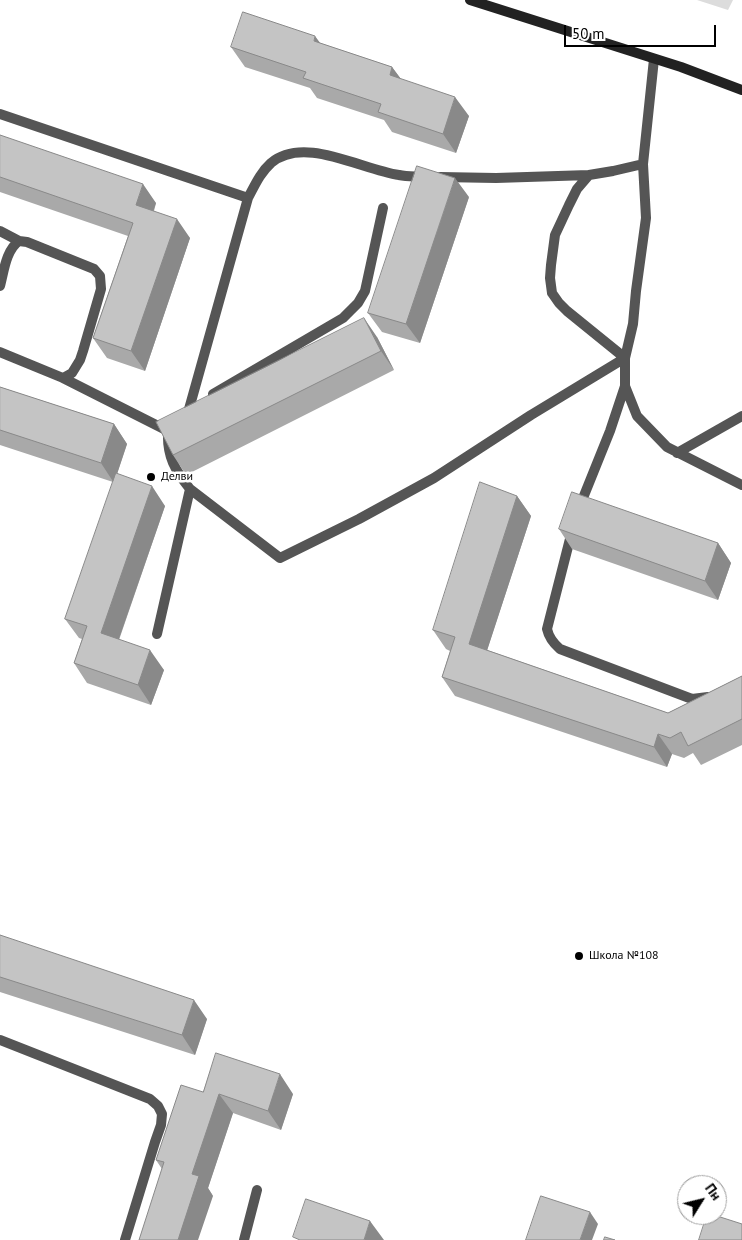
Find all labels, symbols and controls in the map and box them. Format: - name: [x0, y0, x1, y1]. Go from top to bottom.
- scale bar: [567, 15, 720, 47]
- text: 50 m: [572, 24, 605, 43]
- place label: Делви: [161, 470, 193, 484]
- marker: Делви: [145, 471, 157, 483]
- place label: Школа №108: [589, 949, 659, 963]
- marker: Школа №108: [573, 950, 585, 962]
- north arrow: [677, 1175, 727, 1225]
- text: Пн: [701, 1180, 725, 1204]

